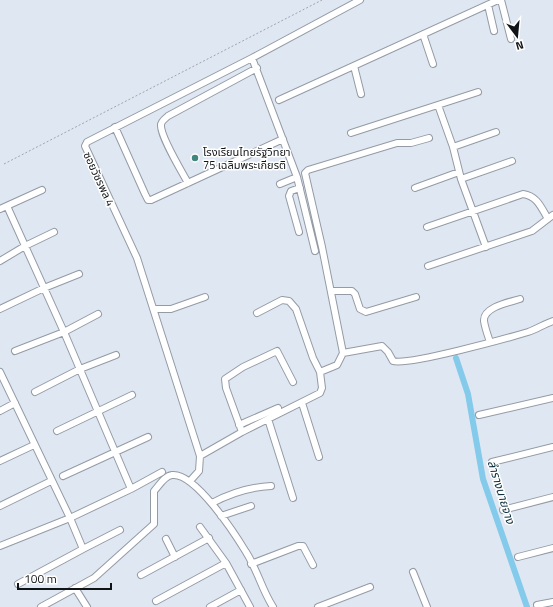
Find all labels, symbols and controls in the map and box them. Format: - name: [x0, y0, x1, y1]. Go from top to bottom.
- north arrow: [497, 16, 537, 56]
- text: N: [514, 37, 526, 54]
- place label: โรงเรียนไทยรัฐวิทยา 75 เฉลิมพระเกียรติ: [203, 144, 290, 173]
- street label: ซอยวัชรพล 4: [79, 149, 119, 209]
- marker: โรงเรียนไทยรัฐวิทยา 75 เฉลิมพระเกียรติ: [190, 153, 200, 163]
- water label: ลำรางนายจาง: [483, 458, 520, 527]
- scale bar: [18, 565, 111, 591]
- text: 100 m: [24, 569, 57, 588]

